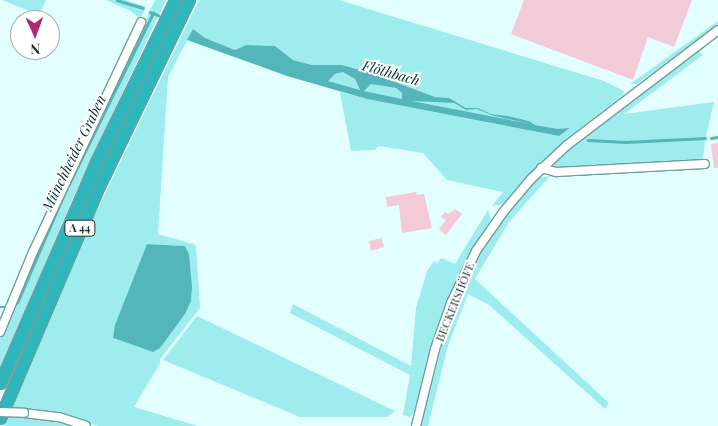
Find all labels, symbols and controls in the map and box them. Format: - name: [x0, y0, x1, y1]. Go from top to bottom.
- north arrow: [10, 10, 60, 60]
- text: N: [30, 40, 41, 59]
- water label: Flöthbach: [360, 57, 422, 89]
- water label: Münchheider Graben: [39, 92, 109, 214]
- road number: A 44: [64, 220, 96, 237]
- street label: BECKERSHÖFE: [433, 260, 477, 344]

